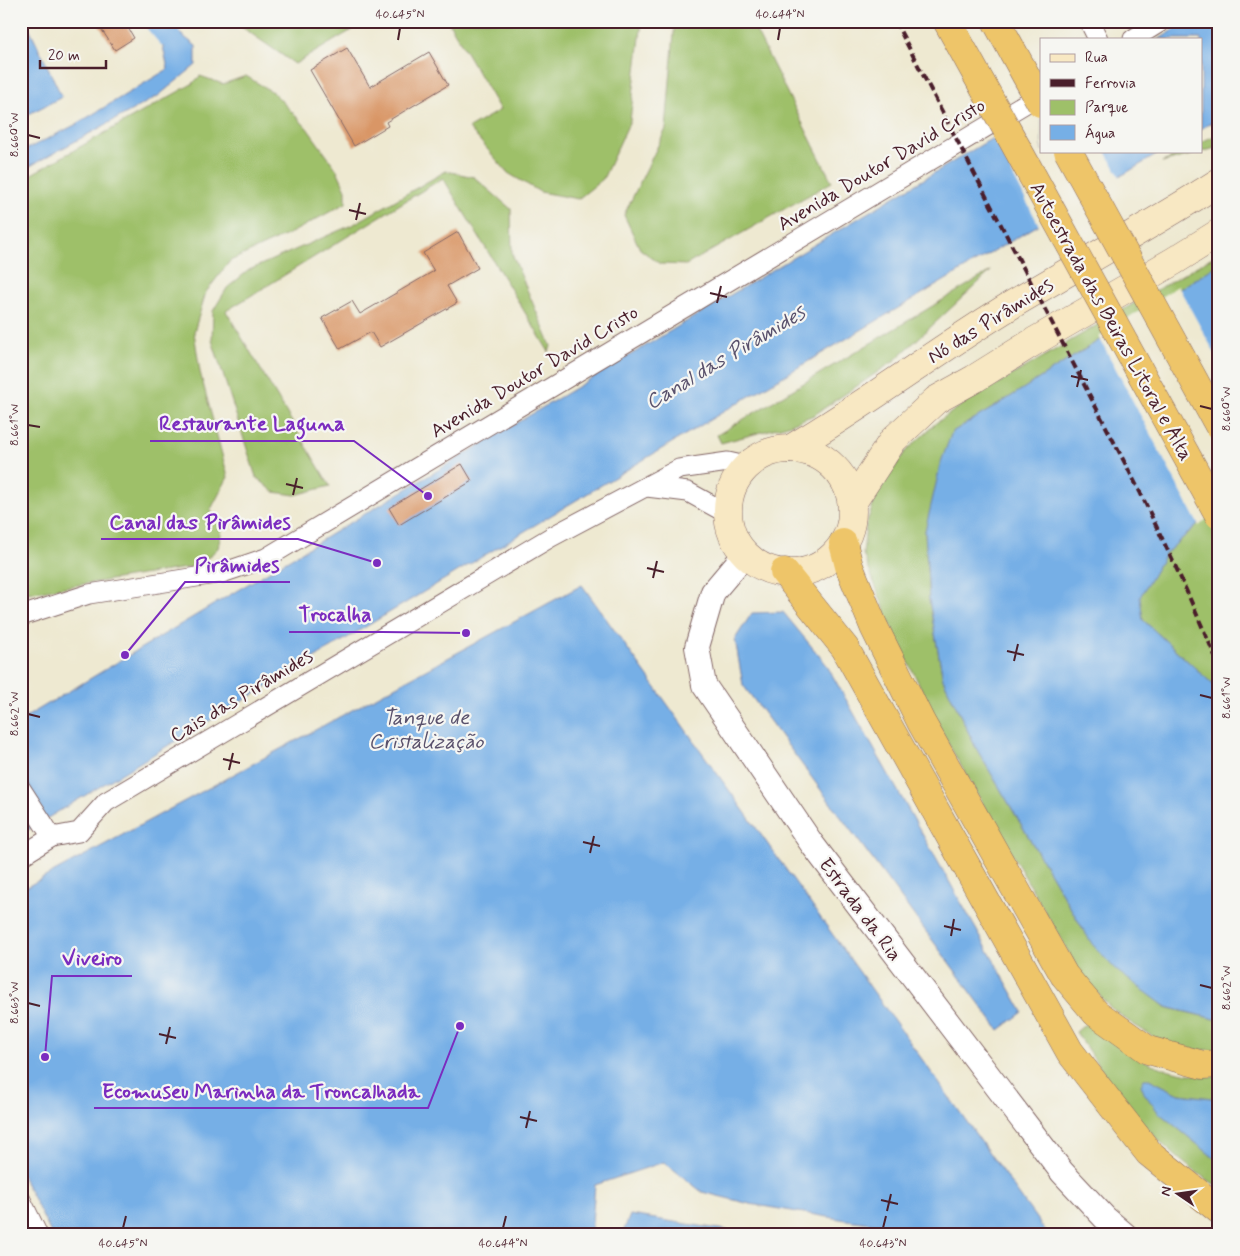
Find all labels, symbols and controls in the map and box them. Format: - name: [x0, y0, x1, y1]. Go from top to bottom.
- text: 40.645°N: [376, 7, 424, 23]
- text: 40.644°N: [755, 7, 805, 23]
- scale bar: [40, 38, 106, 70]
- legend: [1040, 38, 1202, 152]
- text: 20 m: [48, 46, 80, 66]
- text: Rua: [1085, 48, 1108, 68]
- text: Ferrovia: [1085, 74, 1136, 94]
- street label: Avenida Doutor David Cristo: [773, 92, 991, 238]
- text: Parque: [1085, 98, 1128, 118]
- text: 8.660°W: [7, 113, 23, 157]
- text: Água: [1085, 123, 1115, 144]
- street label: Autoestrada das Beiras Litoral e Alta: [1023, 178, 1199, 466]
- street label: Nó das Pirâmides: [923, 272, 1059, 371]
- water label: Canal das Pirâmides: [641, 298, 812, 417]
- street label: Avenida Doutor David Cristo: [426, 299, 644, 445]
- text: 8.660°W: [1219, 387, 1235, 431]
- text: 8.661°W: [7, 404, 23, 446]
- callout: Restaurante Laguna: [150, 405, 354, 441]
- text: Restaurante Laguna: [159, 410, 345, 440]
- callout: Canal das Pirâmides: [101, 503, 298, 539]
- text: Canal das Pirâmides: [109, 509, 291, 537]
- callout: Pirâmides: [185, 546, 290, 582]
- text: Pirâmides: [195, 552, 280, 580]
- callout: Trocalha: [289, 596, 382, 632]
- text: Trocalha: [298, 601, 372, 629]
- street label: Cais das Pirâmides: [165, 643, 318, 750]
- text: 8.661°W: [1219, 677, 1235, 719]
- text: 8.662°W: [7, 692, 23, 736]
- water label: Tanque de Cristalização: [369, 704, 485, 756]
- street label: Estrada da Ria: [812, 853, 908, 967]
- callout: Viveiro: [52, 940, 132, 976]
- text: Viveiro: [62, 945, 122, 973]
- text: 8.662°W: [1219, 966, 1235, 1010]
- text: 8.663°W: [7, 982, 23, 1024]
- callout: Ecomuseu Marinha da Troncalhada: [94, 1072, 428, 1108]
- text: Ecomuseu Marinha da Troncalhada: [102, 1078, 422, 1106]
- north arrow: [1152, 1168, 1202, 1218]
- text: N: [1156, 1185, 1176, 1198]
- text: 40.645°N: [99, 1236, 147, 1252]
- text: 40.644°N: [478, 1236, 528, 1252]
- text: 40.643°N: [859, 1236, 907, 1252]

